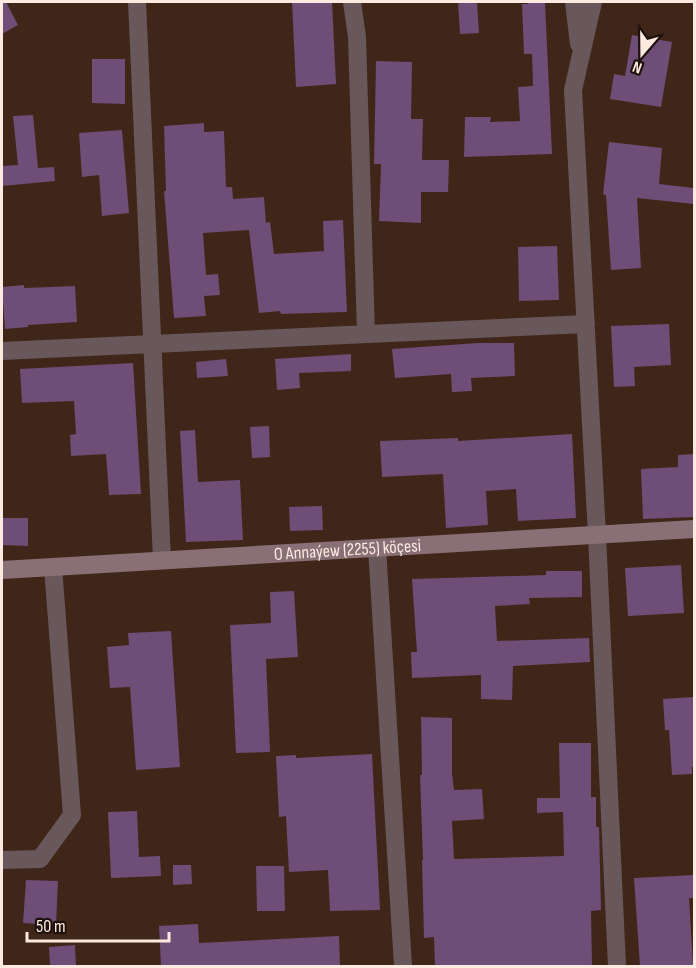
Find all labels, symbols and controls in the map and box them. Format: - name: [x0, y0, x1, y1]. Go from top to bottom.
- north arrow: [612, 24, 672, 84]
- text: N: [630, 56, 645, 77]
- street label: O Annaýew (2255) köçesi: [273, 535, 422, 564]
- scale bar: [27, 905, 170, 943]
- text: 50 m: [36, 916, 66, 937]

